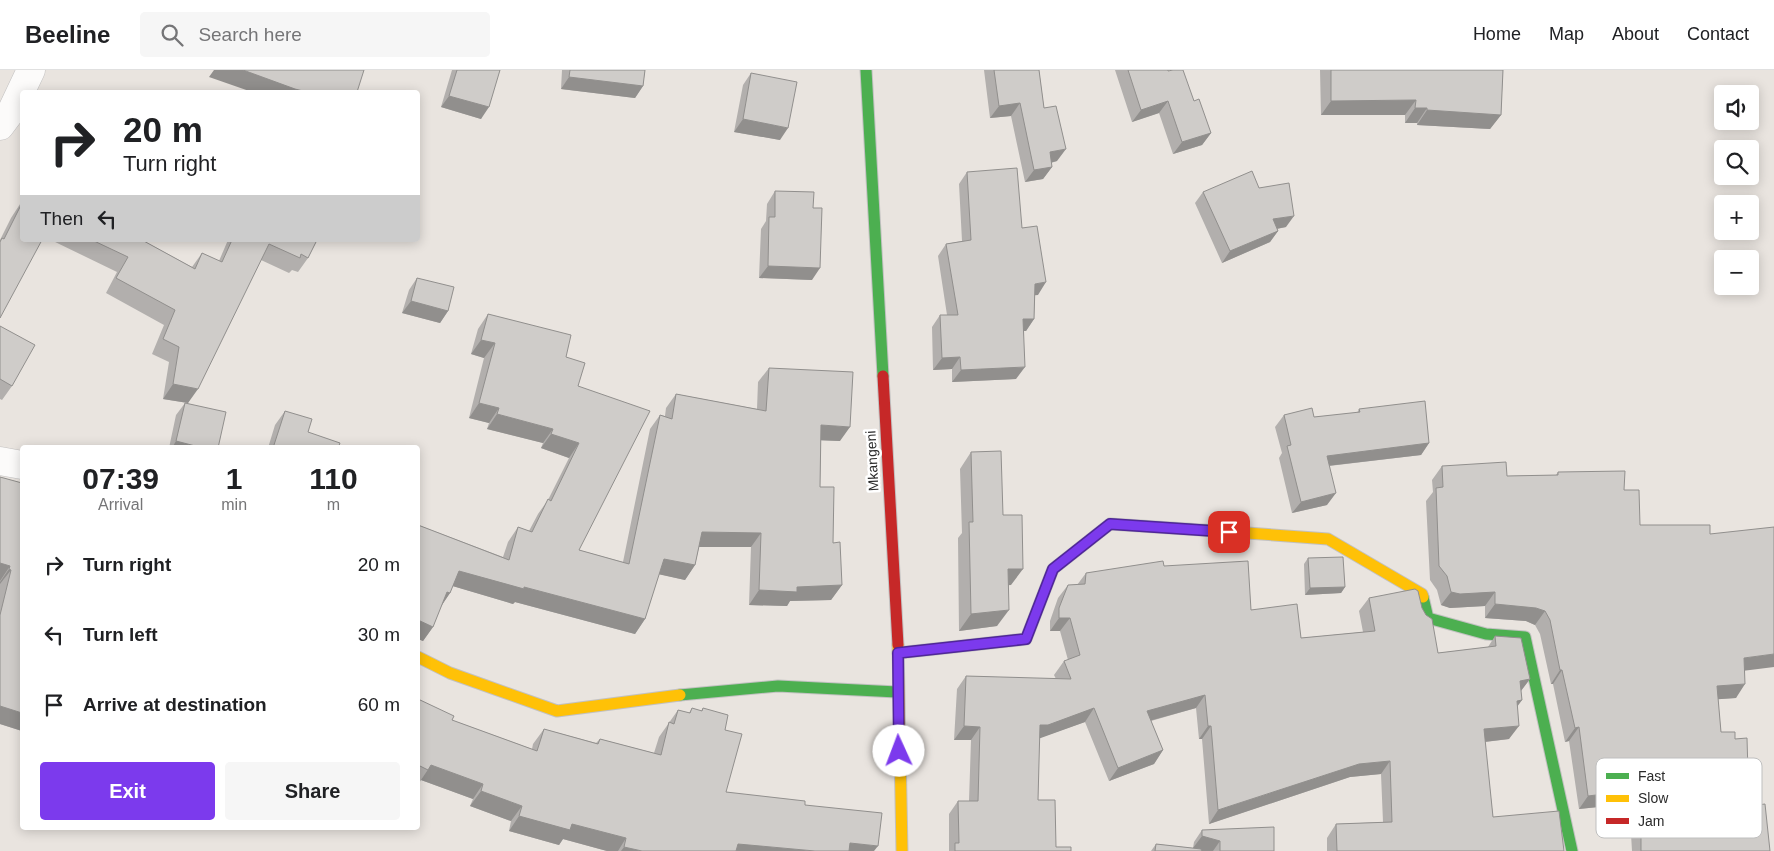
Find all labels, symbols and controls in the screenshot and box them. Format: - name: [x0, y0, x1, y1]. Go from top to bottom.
- search box: [140, 12, 490, 57]
- text: Beeline: [25, 21, 110, 48]
- icon: search: [158, 21, 186, 49]
- text: Search here: [198, 24, 302, 45]
- text: Home: [1473, 24, 1521, 44]
- text: Map: [1549, 24, 1584, 44]
- text: About: [1612, 24, 1659, 44]
- text: Contact: [1687, 24, 1749, 44]
- map controls: [1714, 85, 1759, 295]
- button: sound: [1714, 85, 1759, 130]
- icon: right: [40, 110, 105, 175]
- text: 20 m: [123, 110, 203, 149]
- button: search: [1714, 140, 1759, 185]
- text: Turn right: [123, 151, 216, 176]
- button: +: [1714, 195, 1759, 240]
- icon: left: [93, 205, 121, 233]
- text: Then: [40, 208, 83, 229]
- button: −: [1714, 250, 1759, 295]
- street label: Mkangeni: [862, 430, 882, 492]
- text: 07:39: [82, 462, 159, 495]
- text: 1: [226, 462, 243, 495]
- text: 110: [309, 462, 358, 495]
- text: Arrival: [98, 496, 143, 513]
- text: min: [221, 496, 247, 513]
- text: m: [327, 496, 340, 513]
- pin: [1208, 511, 1250, 553]
- icon: arrive: [1215, 518, 1243, 546]
- icon: right: [40, 551, 68, 579]
- text: Turn right: [83, 554, 171, 575]
- text: 20 m: [358, 554, 400, 575]
- icon: left: [40, 621, 68, 649]
- text: Turn left: [83, 624, 158, 645]
- text: 30 m: [358, 624, 400, 645]
- icon: arrive: [40, 691, 68, 719]
- text: Arrive at destination: [83, 694, 267, 715]
- text: 60 m: [358, 694, 400, 715]
- position arrow: [872, 724, 924, 776]
- legend: [1596, 758, 1762, 838]
- button: Exit: [40, 762, 215, 820]
- button: Share: [225, 762, 400, 820]
- text: Fast: [1638, 768, 1665, 784]
- text: Slow: [1638, 790, 1669, 806]
- text: Jam: [1638, 813, 1664, 829]

